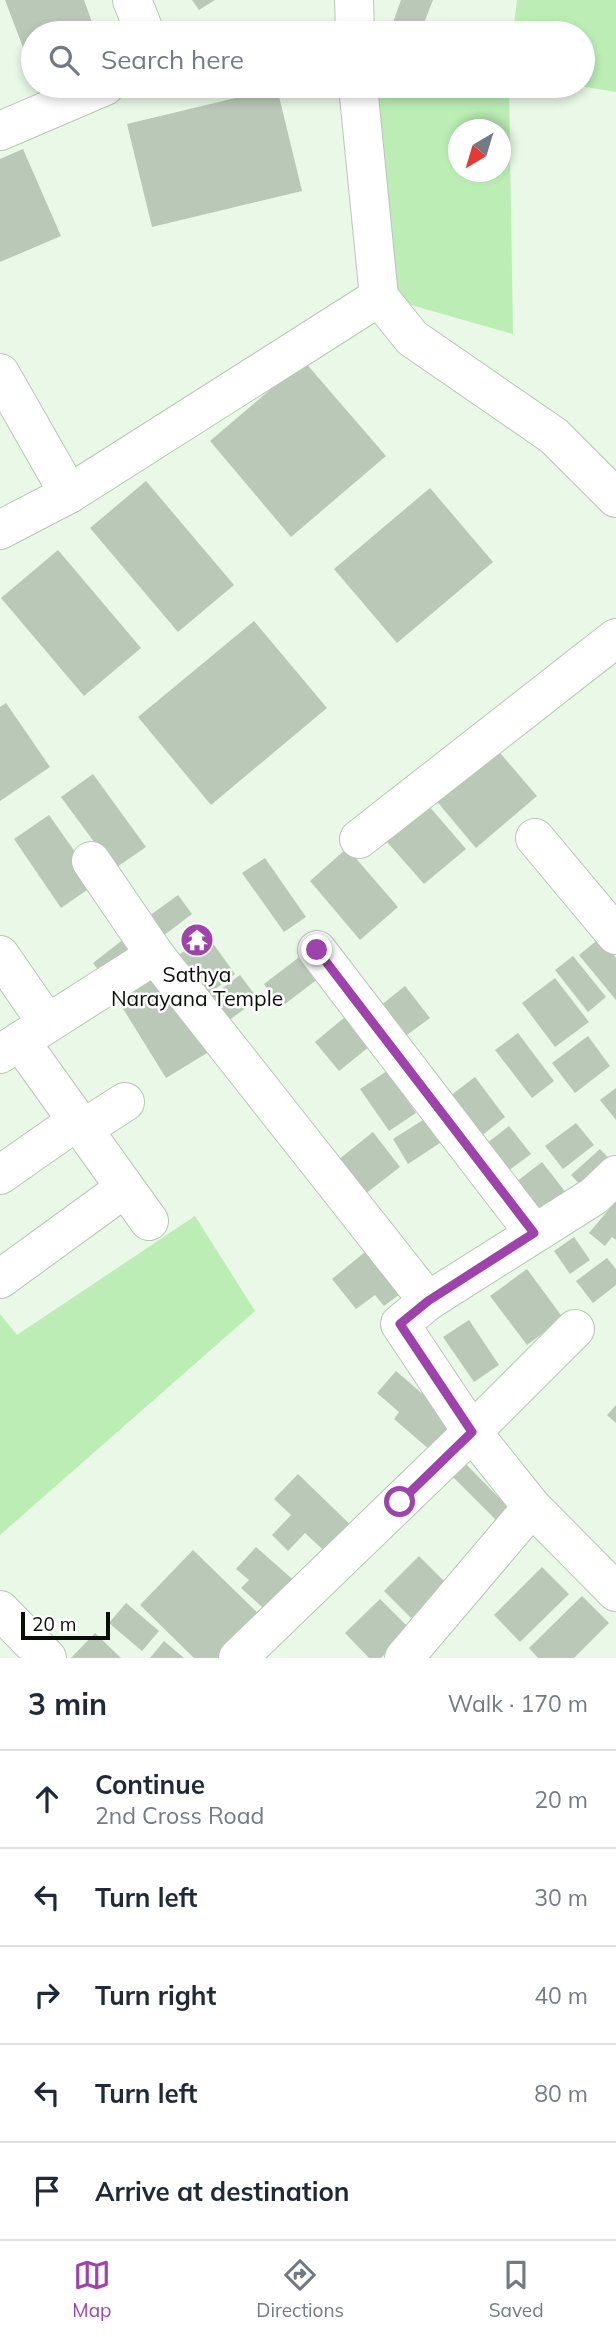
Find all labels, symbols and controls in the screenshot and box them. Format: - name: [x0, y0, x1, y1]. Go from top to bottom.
- search box: [21, 21, 595, 98]
- icon: search: [45, 41, 83, 79]
- text: Search here: [101, 43, 244, 76]
- north arrow: [448, 119, 511, 182]
- temple icon: Sathya Narayana Temple: [178, 921, 216, 959]
- route end: [301, 934, 332, 965]
- place label: Sathya Narayana Temple: [111, 961, 283, 1011]
- route start: [384, 1486, 415, 1517]
- scale bar: [21, 1609, 110, 1641]
- text: 20 m: [32, 1612, 76, 1636]
- text: 3 min: [28, 1685, 107, 1723]
- text: Walk · 170 m: [448, 1689, 588, 1718]
- text: Continue: [95, 1768, 205, 1801]
- icon: ahead: [28, 1780, 66, 1818]
- text: 20 m: [534, 1785, 588, 1814]
- text: 2nd Cross Road: [95, 1801, 264, 1830]
- icon: left: [28, 1878, 66, 1916]
- text: Turn left: [95, 1881, 197, 1914]
- text: 30 m: [534, 1883, 588, 1912]
- icon: right: [28, 1976, 66, 2014]
- text: Turn right: [95, 1979, 216, 2012]
- text: 40 m: [534, 1981, 588, 2010]
- icon: left: [28, 2074, 66, 2112]
- text: Turn left: [95, 2077, 197, 2110]
- text: 80 m: [534, 2079, 588, 2108]
- icon: arrive: [28, 2172, 66, 2210]
- text: Arrive at destination: [95, 2175, 350, 2208]
- tab: Map: [72, 2256, 111, 2322]
- tab: Directions: [256, 2256, 344, 2322]
- tab: Saved: [489, 2256, 544, 2322]

